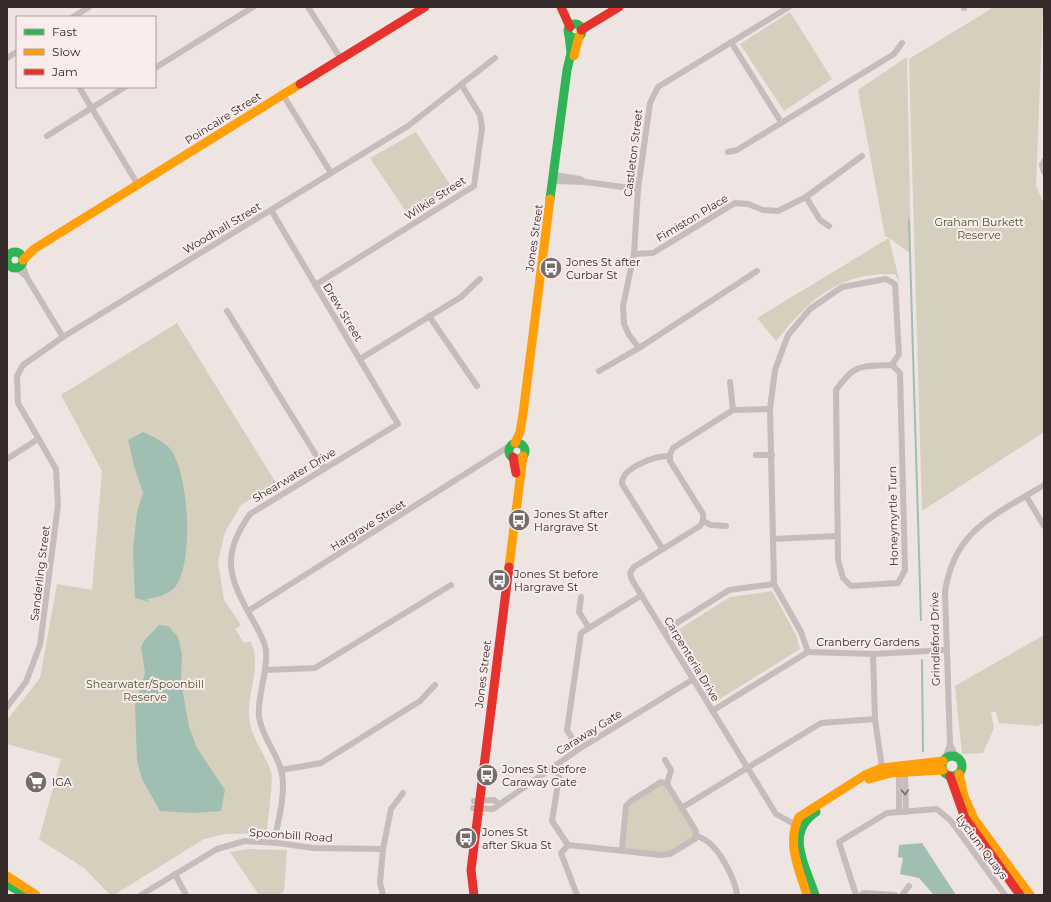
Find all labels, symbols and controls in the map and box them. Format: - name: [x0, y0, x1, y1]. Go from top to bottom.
- legend: [16, 16, 156, 88]
- text: Fast: [52, 24, 77, 39]
- text: Slow: [52, 44, 81, 59]
- text: Jam: [51, 64, 78, 79]
- street label: Poincaire Street: [182, 89, 264, 147]
- street label: Castleton Street: [621, 108, 645, 198]
- street label: Wilkie Street: [402, 173, 469, 223]
- street label: Fimiston Place: [653, 191, 731, 245]
- street label: Woodhall Street: [180, 199, 264, 257]
- street label: Jones Street: [522, 203, 546, 274]
- park label: Graham Burkett Reserve: [934, 215, 1024, 242]
- bus stop icon: Jones St after Curbar St: [538, 255, 564, 281]
- place label: Jones St after Curbar St: [565, 255, 640, 282]
- street label: Drew Street: [320, 280, 366, 344]
- street label: Shearwater Drive: [250, 444, 338, 505]
- street label: Honeymyrtle Turn: [885, 466, 901, 566]
- street label: Hargrave Street: [328, 496, 409, 554]
- bus stop icon: Jones St after Hargrave St: [506, 507, 532, 533]
- place label: Jones St after Hargrave St: [533, 507, 608, 534]
- street label: Sanderling Street: [27, 524, 53, 622]
- bus stop icon: Jones St before Hargrave St: [486, 567, 512, 593]
- place label: Jones St before Hargrave St: [513, 567, 599, 594]
- street label: Grindleford Drive: [927, 591, 943, 686]
- street label: Carpenteria Drive: [661, 614, 723, 704]
- street label: Cranberry Gardens: [816, 635, 920, 649]
- street label: Jones Street: [472, 639, 494, 710]
- park label: Shearwater/Spoonbill Reserve: [86, 677, 204, 704]
- street label: Caraway Gate: [553, 706, 625, 758]
- bus stop icon: Jones St before Caraway Gate: [474, 762, 500, 788]
- place label: Jones St before Caraway Gate: [501, 762, 587, 789]
- supermarket icon: IGA: [23, 769, 49, 795]
- place label: IGA: [52, 775, 72, 789]
- one-way arrow: [901, 789, 910, 795]
- street label: Lycium Quays: [953, 812, 1011, 883]
- street label: Spoonbill Road: [249, 825, 333, 845]
- bus stop icon: Jones St after Skua St: [453, 825, 479, 851]
- place label: Jones St after Skua St: [481, 825, 552, 852]

